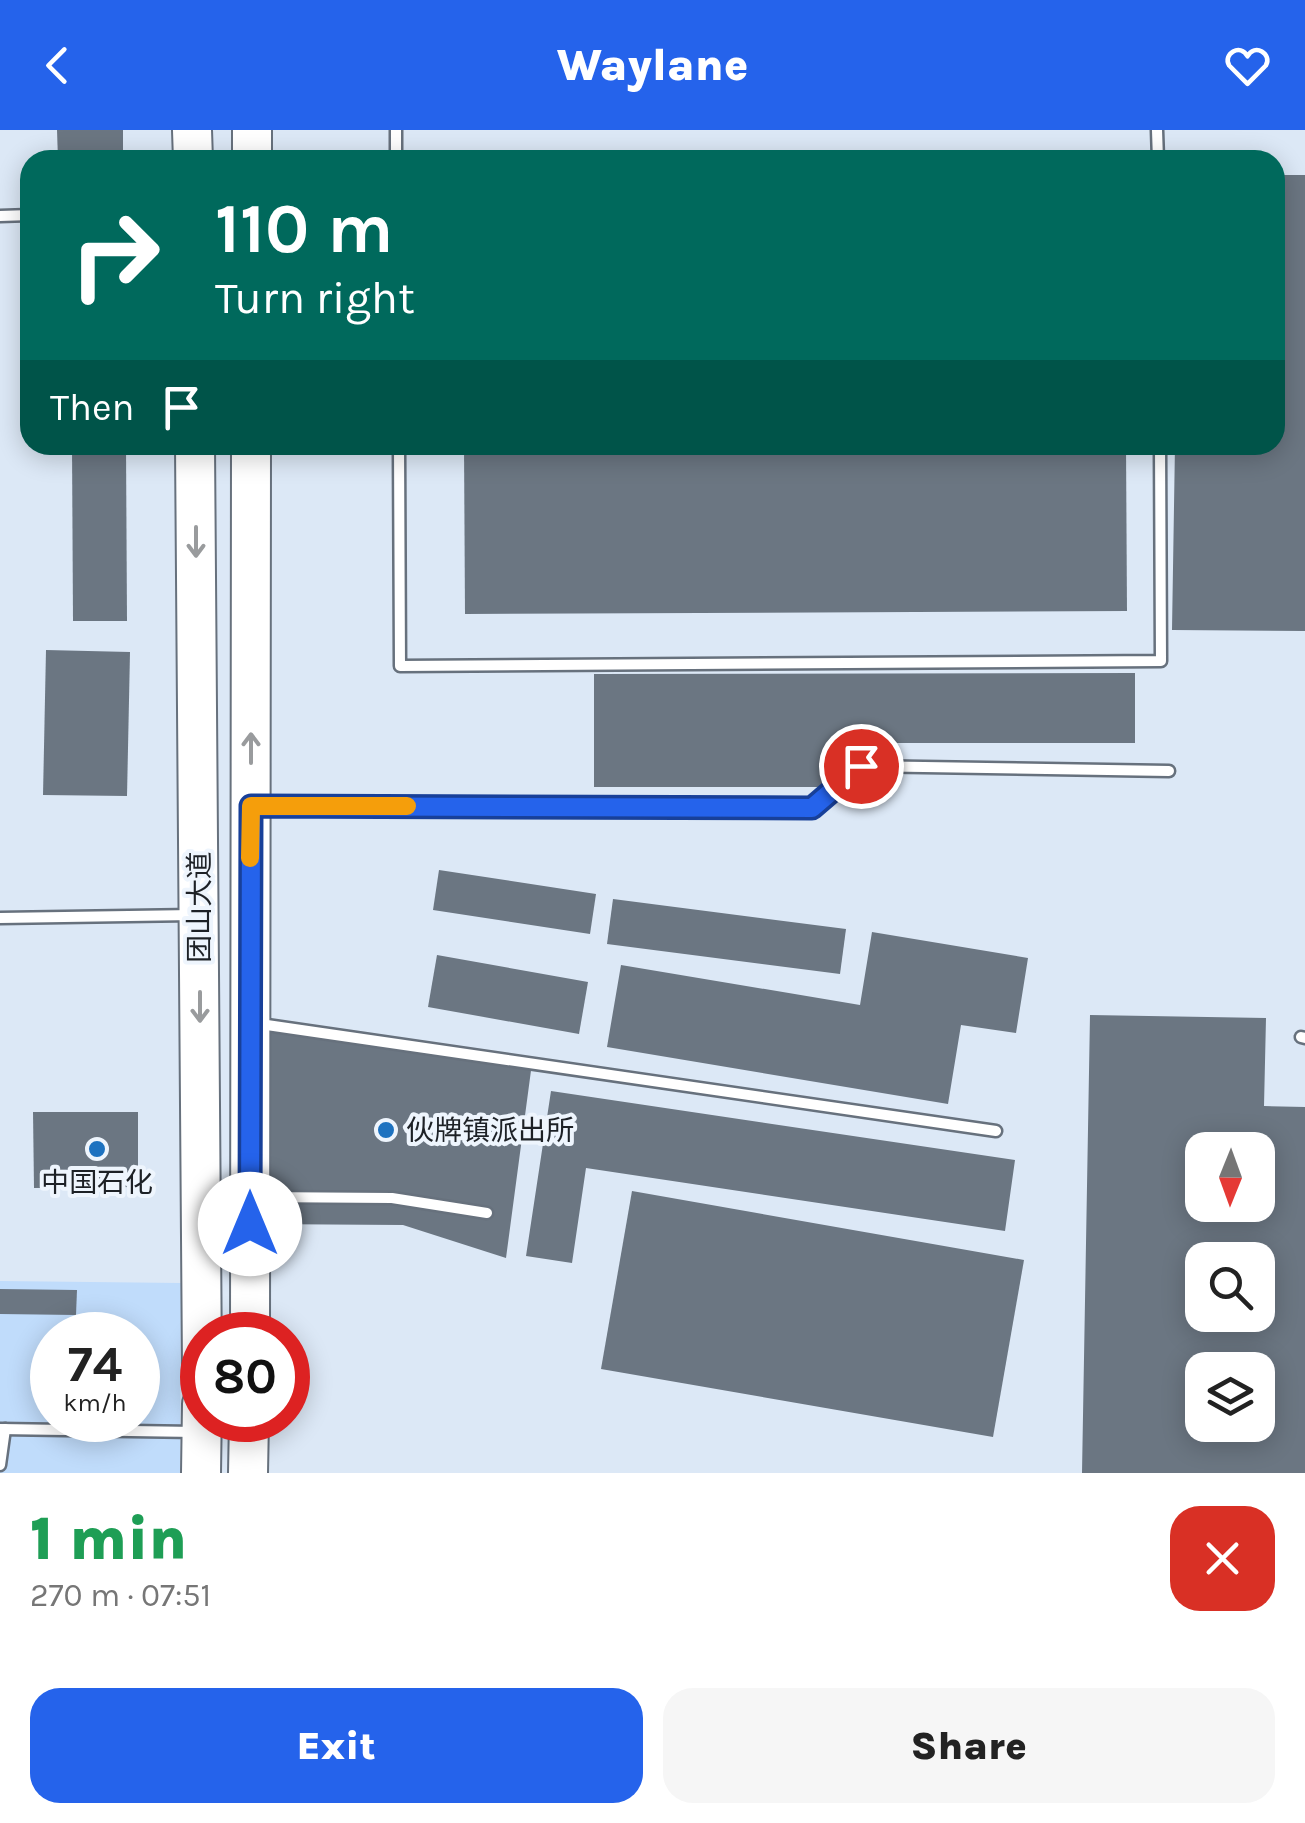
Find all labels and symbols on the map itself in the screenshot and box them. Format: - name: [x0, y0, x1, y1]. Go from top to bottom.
- one-way arrow: [186, 526, 206, 558]
- pin: [819, 724, 904, 809]
- one-way arrow: [242, 732, 260, 764]
- street label: 团山大道: [183, 851, 216, 963]
- one-way arrow: [190, 991, 209, 1023]
- place label: 伙牌镇派出所: [406, 1114, 574, 1147]
- marker: 伙牌镇派出所: [375, 1119, 397, 1141]
- north arrow: [1185, 1132, 1275, 1222]
- marker: 中国石化: [86, 1138, 108, 1160]
- place label: 中国石化: [41, 1166, 153, 1199]
- position arrow: [198, 1172, 302, 1276]
- speed limit sign: 80: [180, 1312, 310, 1442]

